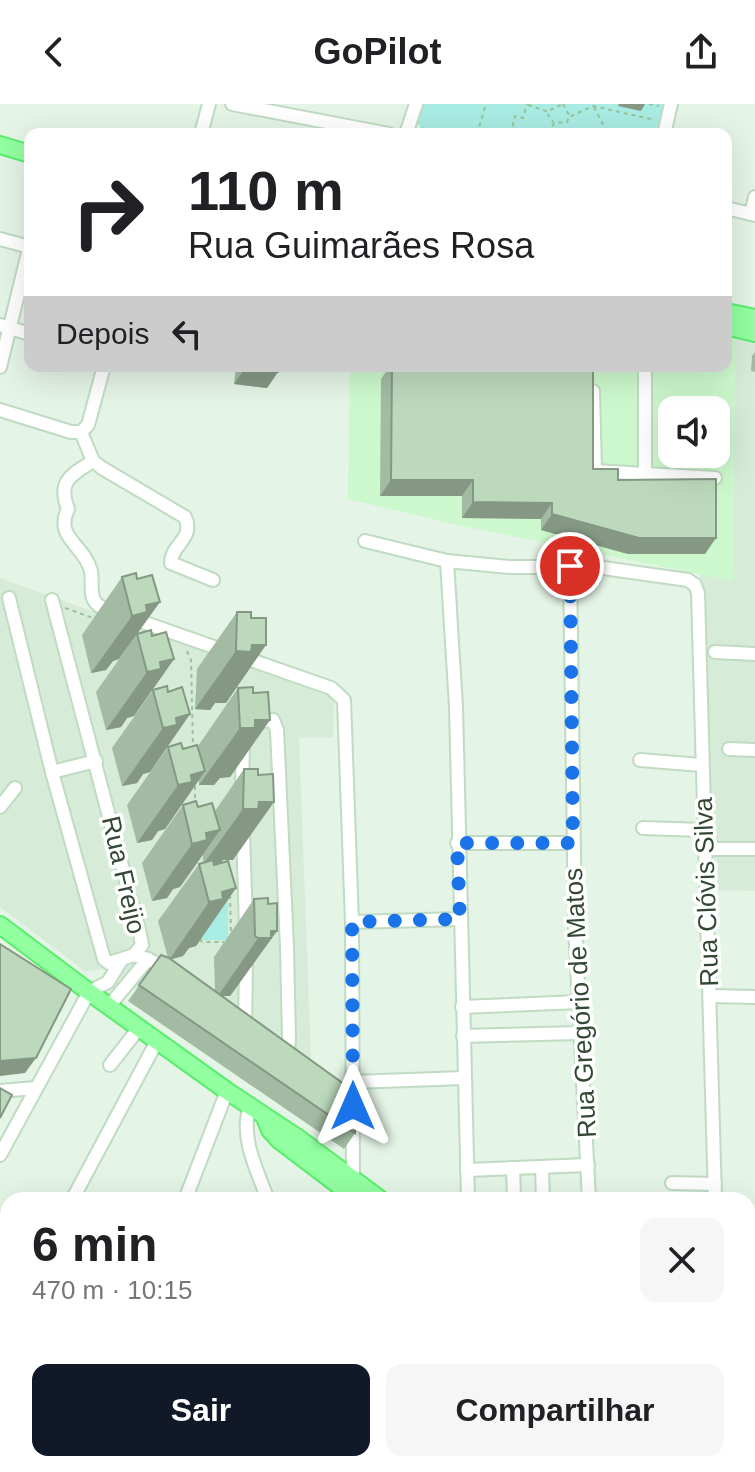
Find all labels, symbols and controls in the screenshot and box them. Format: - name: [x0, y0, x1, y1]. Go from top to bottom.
- icon: back: [32, 30, 76, 74]
- icon: share: [679, 30, 723, 74]
- text: GoPilot: [314, 31, 442, 72]
- text: 110 m: [188, 159, 344, 222]
- icon: right: [56, 160, 160, 264]
- text: Rua Guimarães Rosa: [188, 225, 534, 266]
- icon: left: [165, 312, 209, 356]
- text: Depois: [56, 317, 149, 350]
- map controls: [658, 396, 730, 468]
- button: sound: [658, 396, 730, 468]
- pin: [536, 532, 604, 600]
- icon: arrive: [548, 544, 592, 588]
- street label: Rua Clóvis Silva: [688, 796, 724, 987]
- street label: Rua Freijo: [96, 813, 152, 937]
- street label: Rua Gregório de Matos: [558, 867, 602, 1139]
- position arrow: [311, 1064, 395, 1148]
- text: 6 min: [32, 1218, 157, 1271]
- button: close: [640, 1218, 724, 1302]
- text: 470 m · 10:15: [32, 1275, 192, 1305]
- button: Sair: [32, 1364, 370, 1456]
- button: Compartilhar: [386, 1364, 724, 1456]

